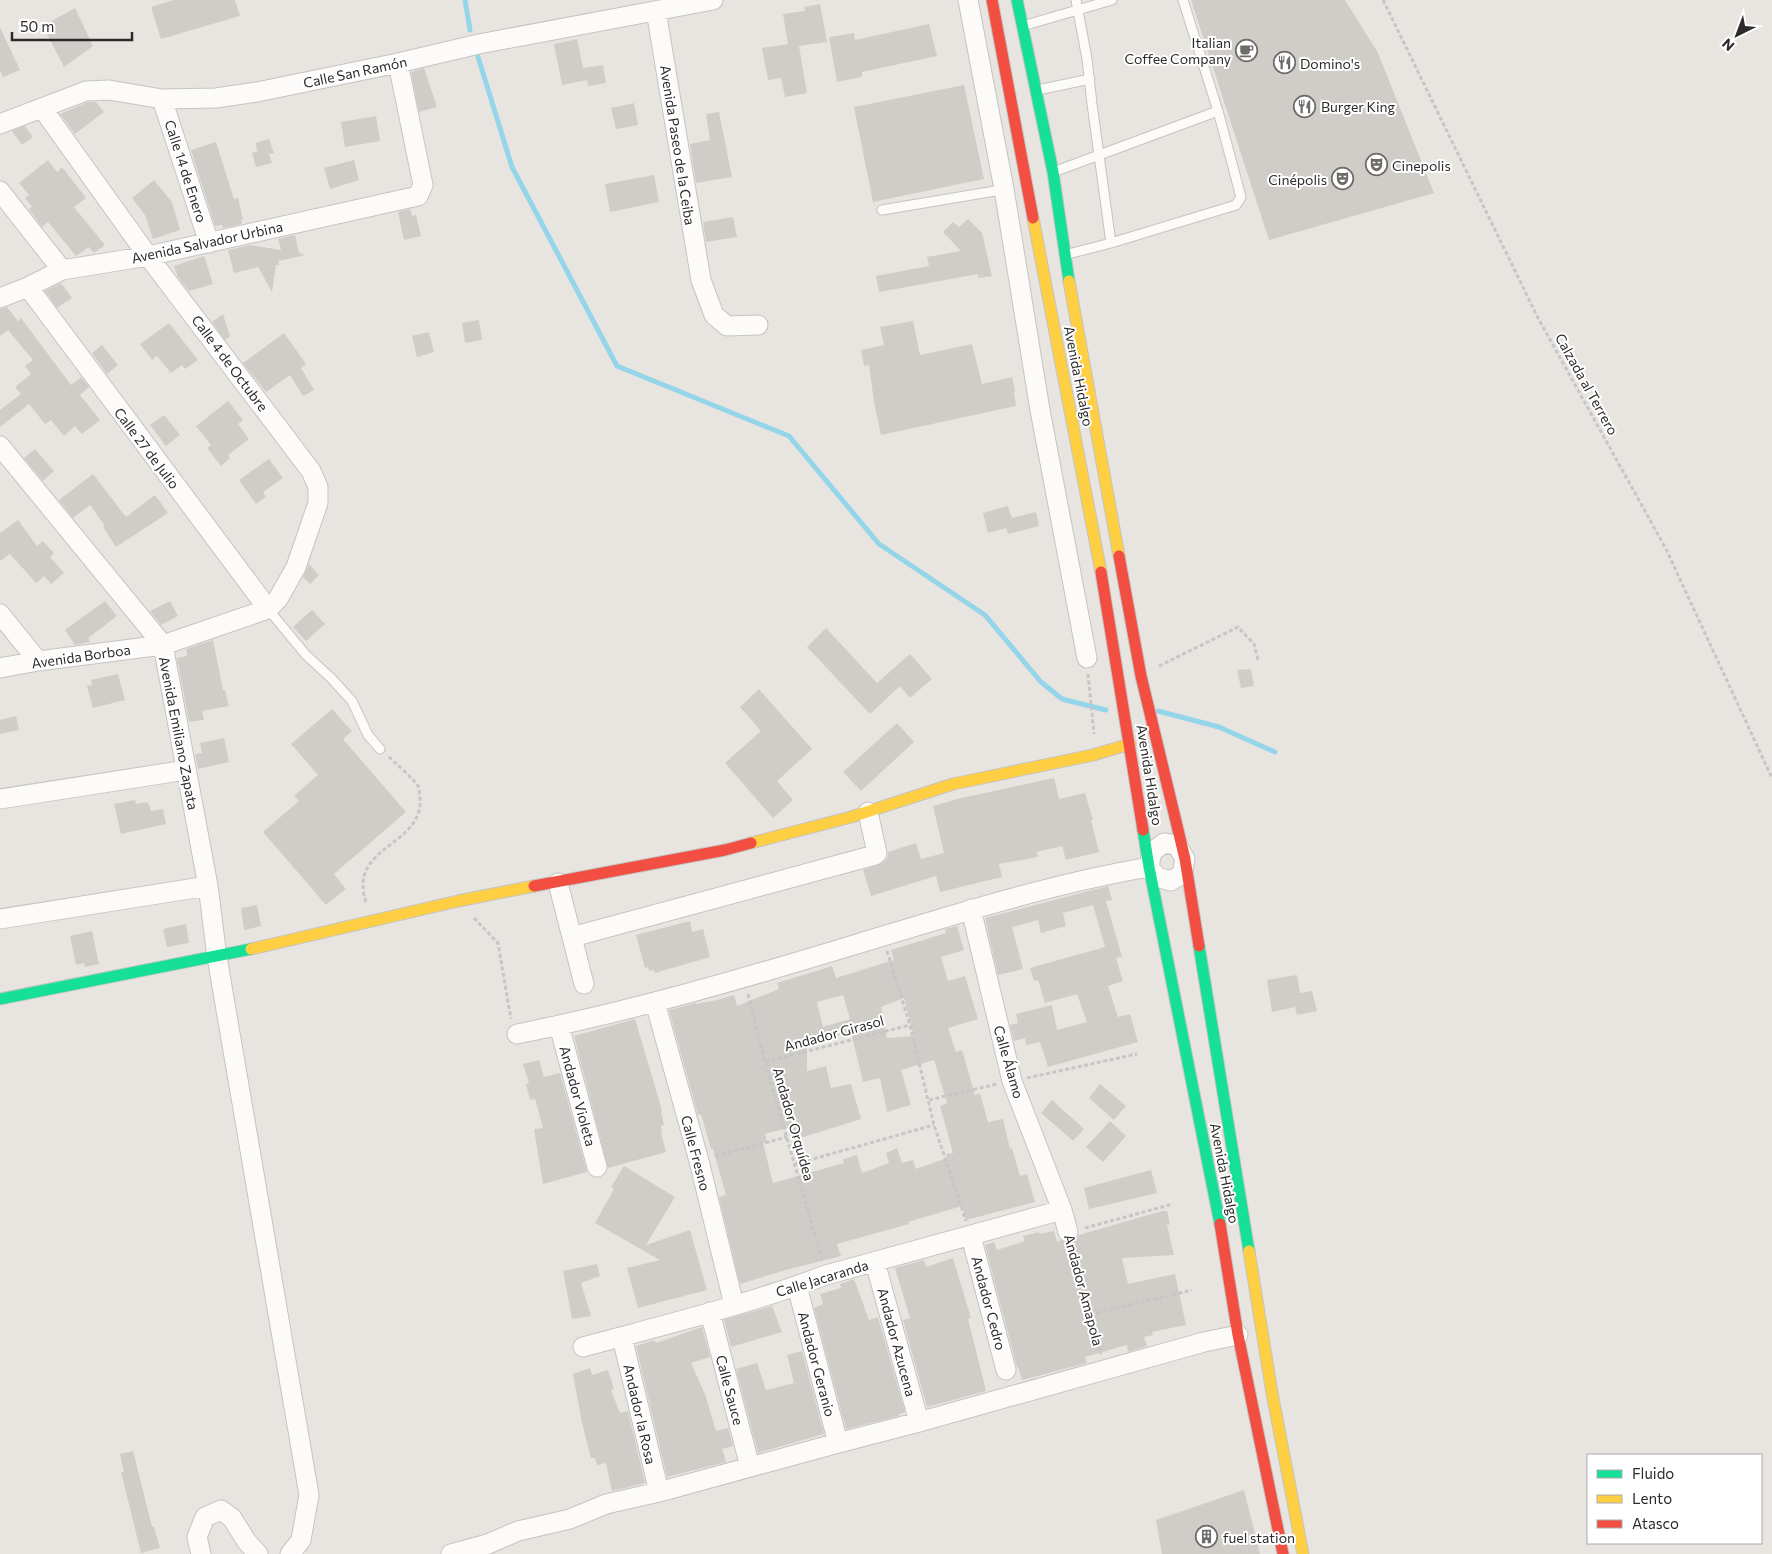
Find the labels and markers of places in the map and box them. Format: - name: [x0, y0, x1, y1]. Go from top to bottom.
- place label: Italian Coffee Company: [1124, 34, 1231, 67]
- cafe icon: Italian Coffee Company: [1235, 38, 1259, 62]
- restaurant icon: Domino's: [1272, 51, 1296, 75]
- place label: Domino's: [1300, 55, 1360, 72]
- restaurant icon: Burger King: [1293, 94, 1317, 118]
- place label: Burger King: [1321, 98, 1396, 115]
- theatre icon: Cinepolis: [1364, 153, 1388, 177]
- place label: Cinepolis: [1392, 157, 1451, 174]
- theatre icon: Cinépolis: [1331, 167, 1355, 191]
- place label: Cinépolis: [1268, 171, 1327, 188]
- building icon: fuel station: [1195, 1525, 1219, 1549]
- place label: fuel station: [1223, 1529, 1295, 1546]

